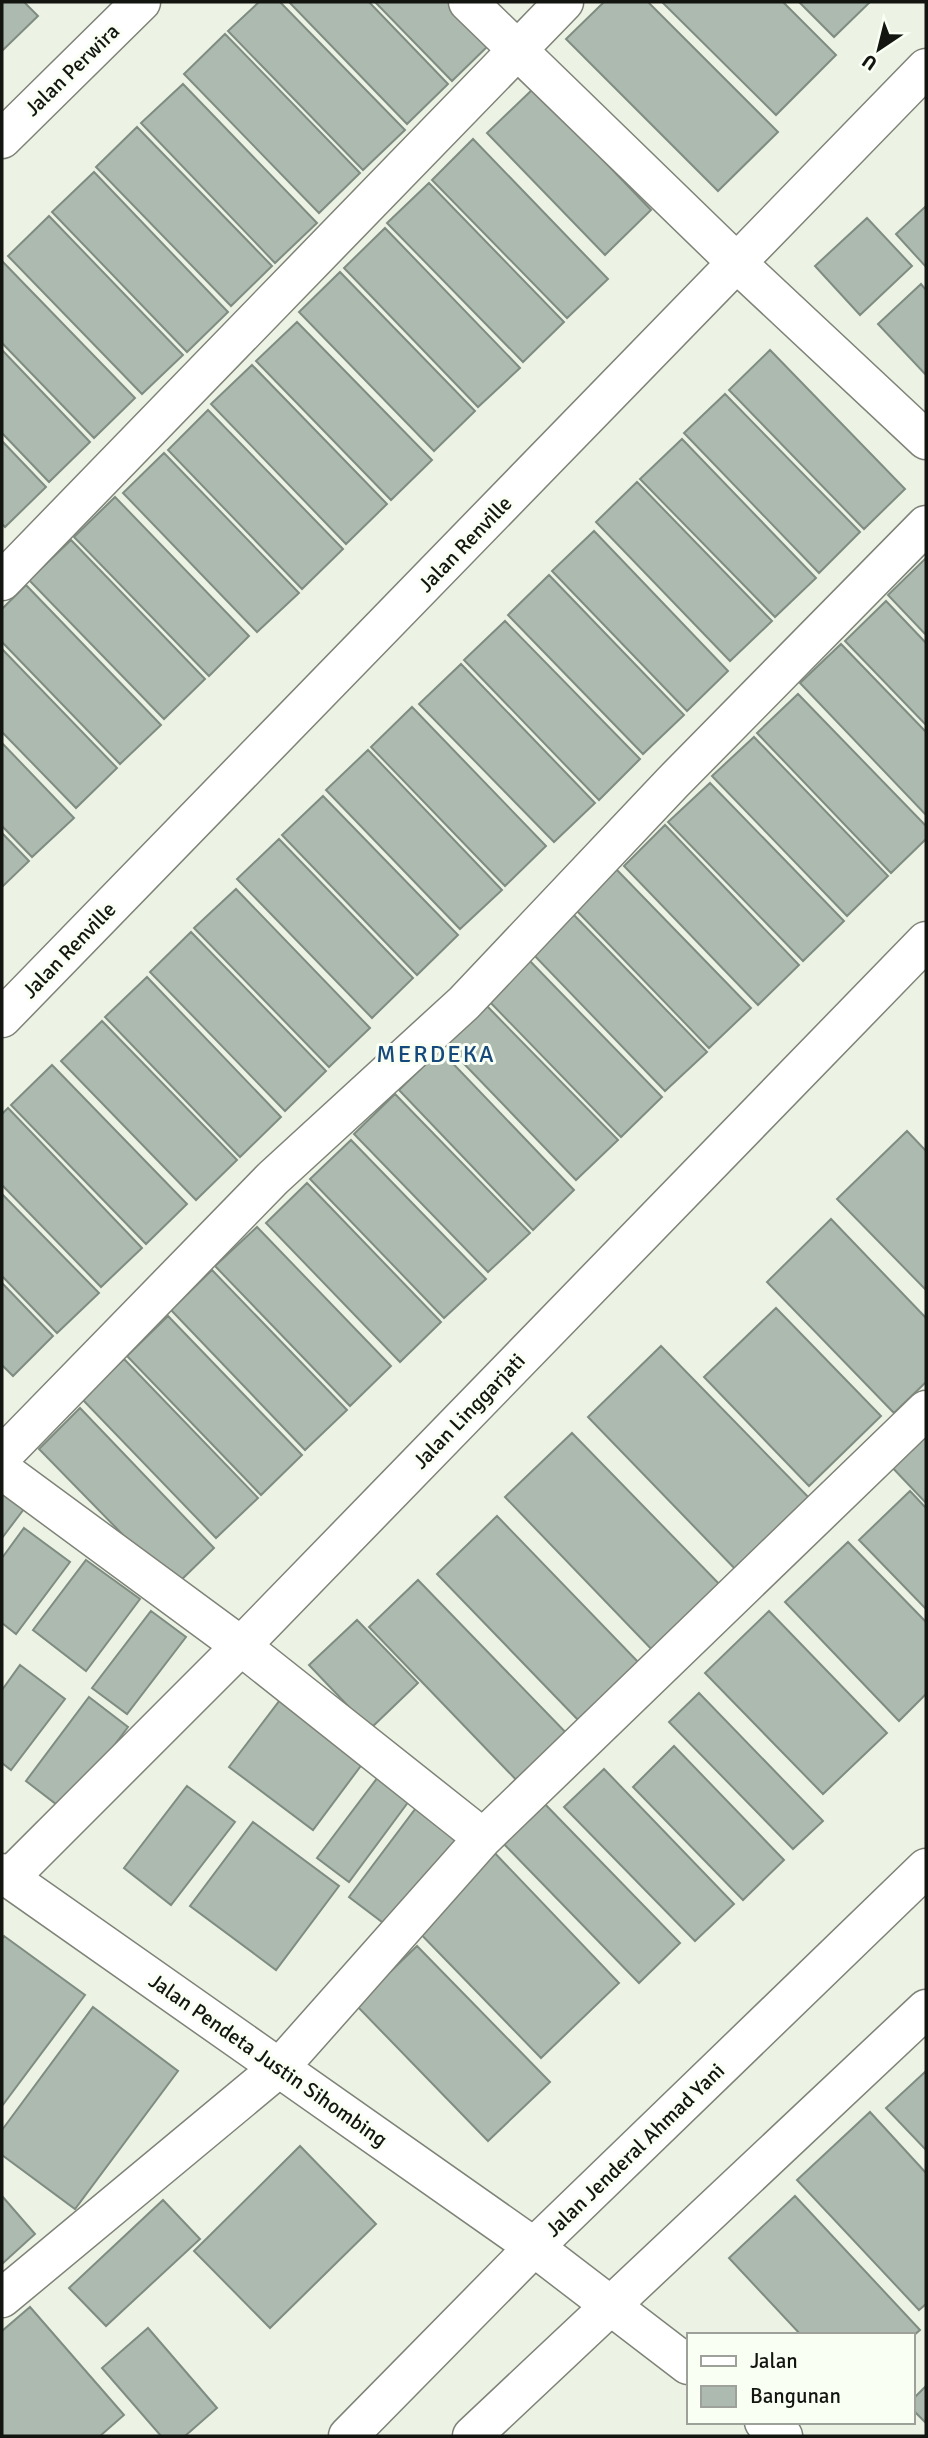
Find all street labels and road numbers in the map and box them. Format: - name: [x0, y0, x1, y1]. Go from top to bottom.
- street label: Jalan Perwira: [19, 18, 125, 122]
- street label: Jalan Renville: [413, 490, 517, 598]
- street label: Jalan Renville: [17, 896, 121, 1004]
- street label: Jalan Linggarjati: [407, 1348, 531, 1474]
- street label: Jalan Pendeta Justin Sihombing: [144, 1968, 392, 2152]
- street label: Jalan Jenderal Ahmad Yani: [540, 2058, 730, 2242]

